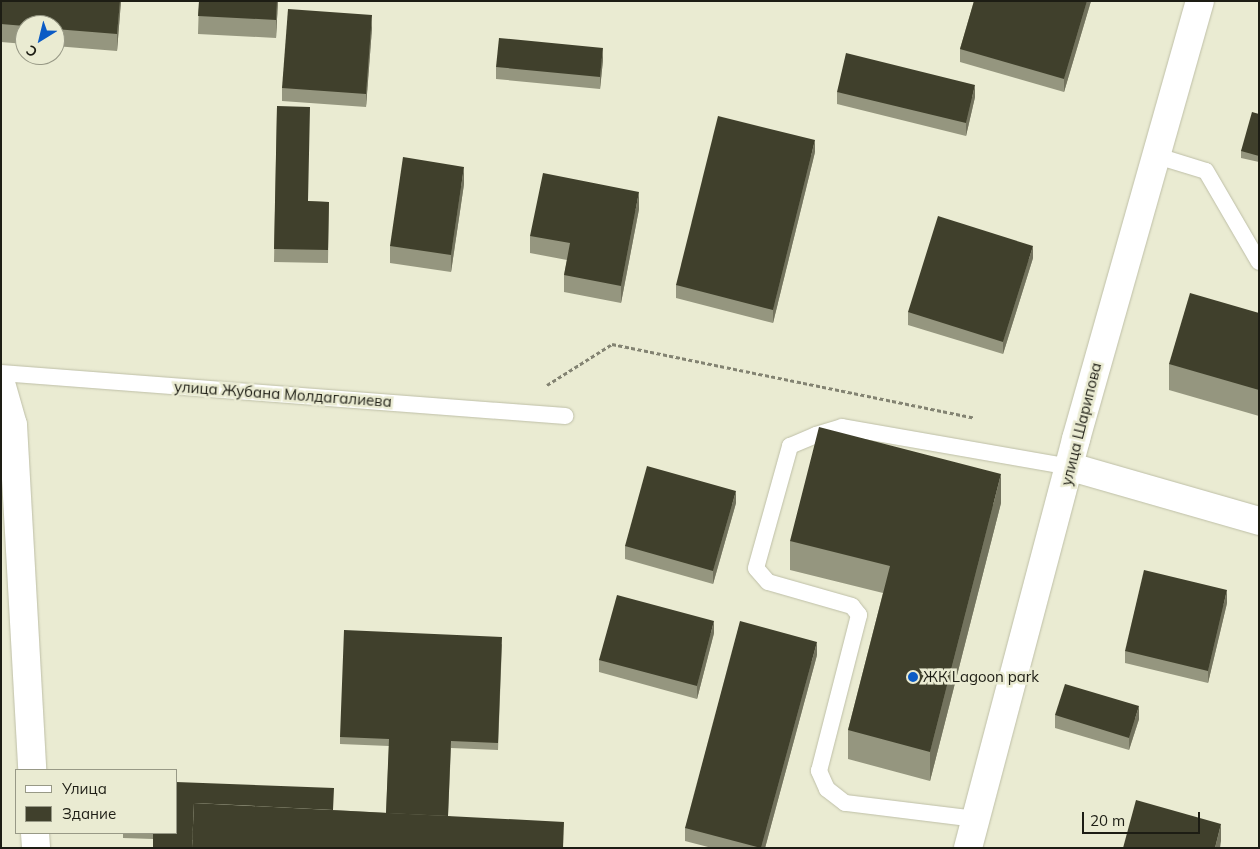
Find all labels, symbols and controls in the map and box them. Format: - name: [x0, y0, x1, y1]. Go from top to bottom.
- north arrow: [15, 15, 65, 65]
- text: С: [23, 41, 41, 61]
- street label: улица Шарипова: [1057, 361, 1105, 487]
- street label: улица Жубана Молдагалиева: [174, 377, 392, 411]
- place label: ЖК Lagoon park: [923, 668, 1039, 686]
- marker: ЖК Lagoon park: [907, 671, 919, 683]
- legend: [15, 769, 178, 834]
- text: Улица: [62, 779, 107, 798]
- scale bar: [1085, 802, 1202, 834]
- text: Здание: [62, 804, 116, 823]
- text: 20 m: [1090, 811, 1125, 830]

